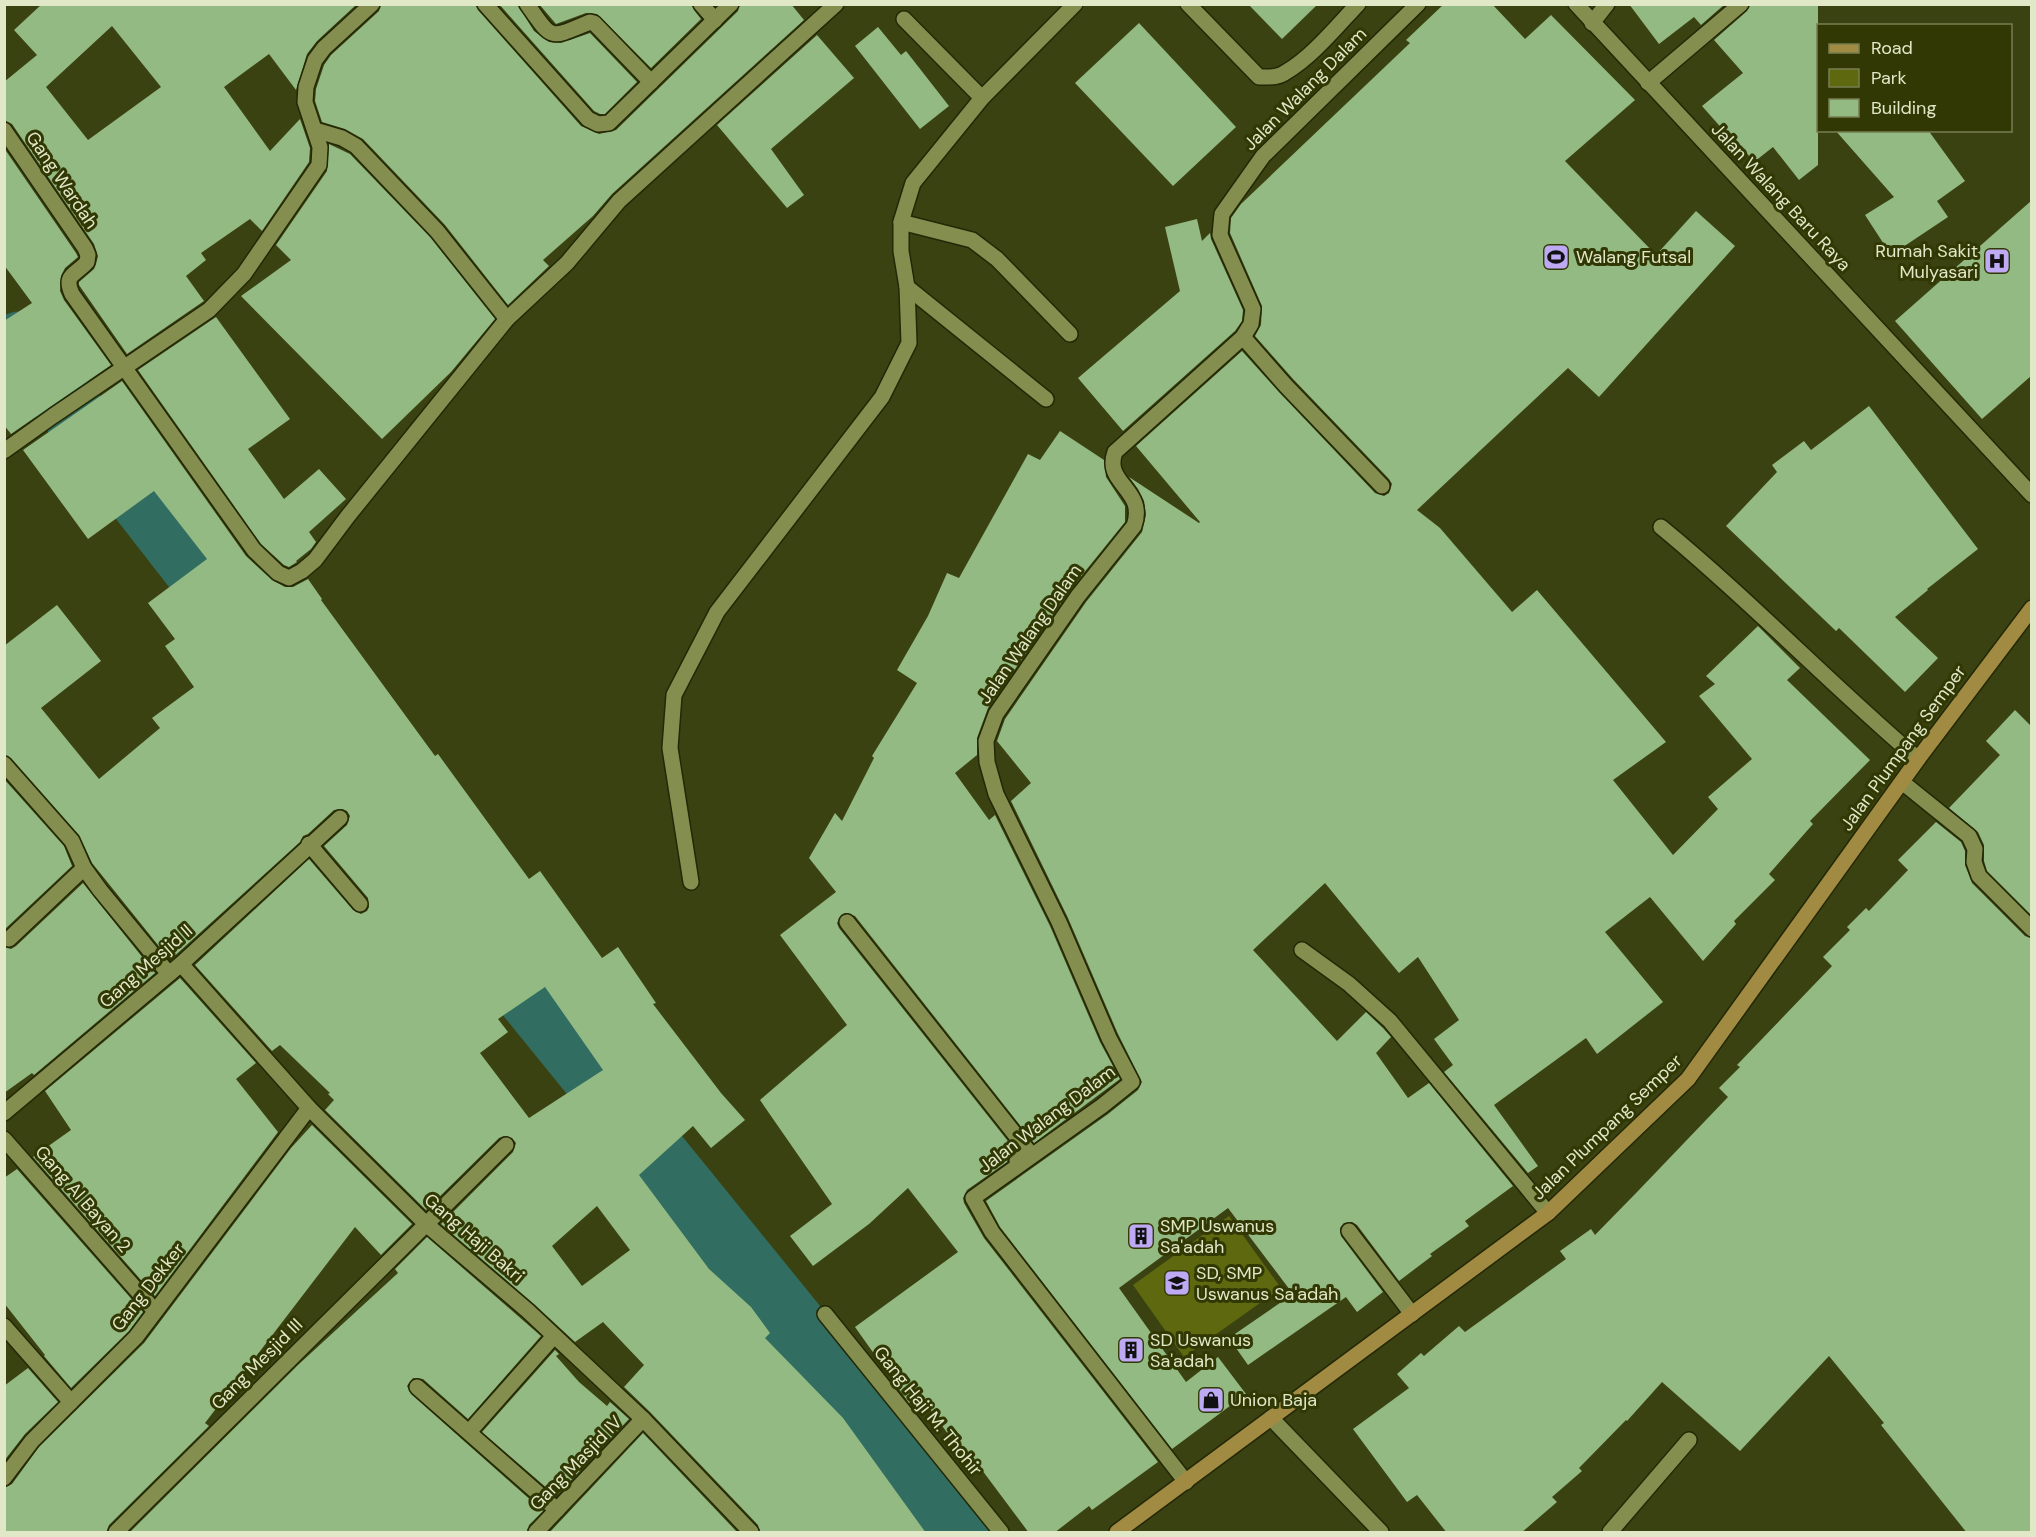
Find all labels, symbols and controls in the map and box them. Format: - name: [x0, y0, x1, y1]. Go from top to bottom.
- street label: Jalan Walang Dalam: [1238, 22, 1372, 156]
- legend: [1817, 24, 2012, 132]
- text: Road: [1871, 36, 1913, 60]
- text: Park: [1871, 66, 1907, 90]
- text: Building: [1871, 96, 1936, 120]
- street label: Jalan Walang Baru Raya: [1706, 118, 1856, 276]
- street label: Gang Wardah: [21, 127, 103, 233]
- place label: Rumah Sakit Mulyasari: [1875, 239, 1978, 284]
- sports icon: Walang Futsal: [1541, 242, 1571, 272]
- place label: Walang Futsal: [1576, 245, 1691, 269]
- hospital icon: Rumah Sakit Mulyasari: [1982, 246, 2012, 276]
- street label: Jalan Walang Dalam: [973, 560, 1087, 708]
- street label: Jalan Plumpang Semper: [1835, 660, 1972, 836]
- street label: Gang Mesjid II: [94, 919, 198, 1013]
- street label: Jalan Plumpang Semper: [1527, 1049, 1687, 1205]
- street label: Jalan Walang Dalam: [974, 1060, 1120, 1178]
- street label: Gang Al Bayan 2: [30, 1140, 136, 1258]
- street label: Gang Haji Bakri: [419, 1188, 529, 1288]
- place label: SMP Uswanus Sa'adah: [1160, 1214, 1274, 1259]
- building icon: SMP Uswanus Sa'adah: [1126, 1221, 1156, 1251]
- street label: Gang Dekker: [106, 1238, 190, 1336]
- place label: SD, SMP Uswanus Sa'adah: [1196, 1261, 1338, 1306]
- school or university icon: SD, SMP Uswanus Sa'adah: [1162, 1268, 1192, 1298]
- street label: Gang Mesjid III: [206, 1313, 308, 1415]
- place label: SD Uswanus Sa'adah: [1150, 1328, 1251, 1373]
- building icon: SD Uswanus Sa'adah: [1116, 1335, 1146, 1365]
- street label: Gang Haji M. Thohir: [868, 1341, 988, 1481]
- shop icon: Union Baja: [1196, 1385, 1226, 1415]
- place label: Union Baja: [1230, 1388, 1317, 1412]
- street label: Gang Masjid IV: [524, 1410, 628, 1516]

